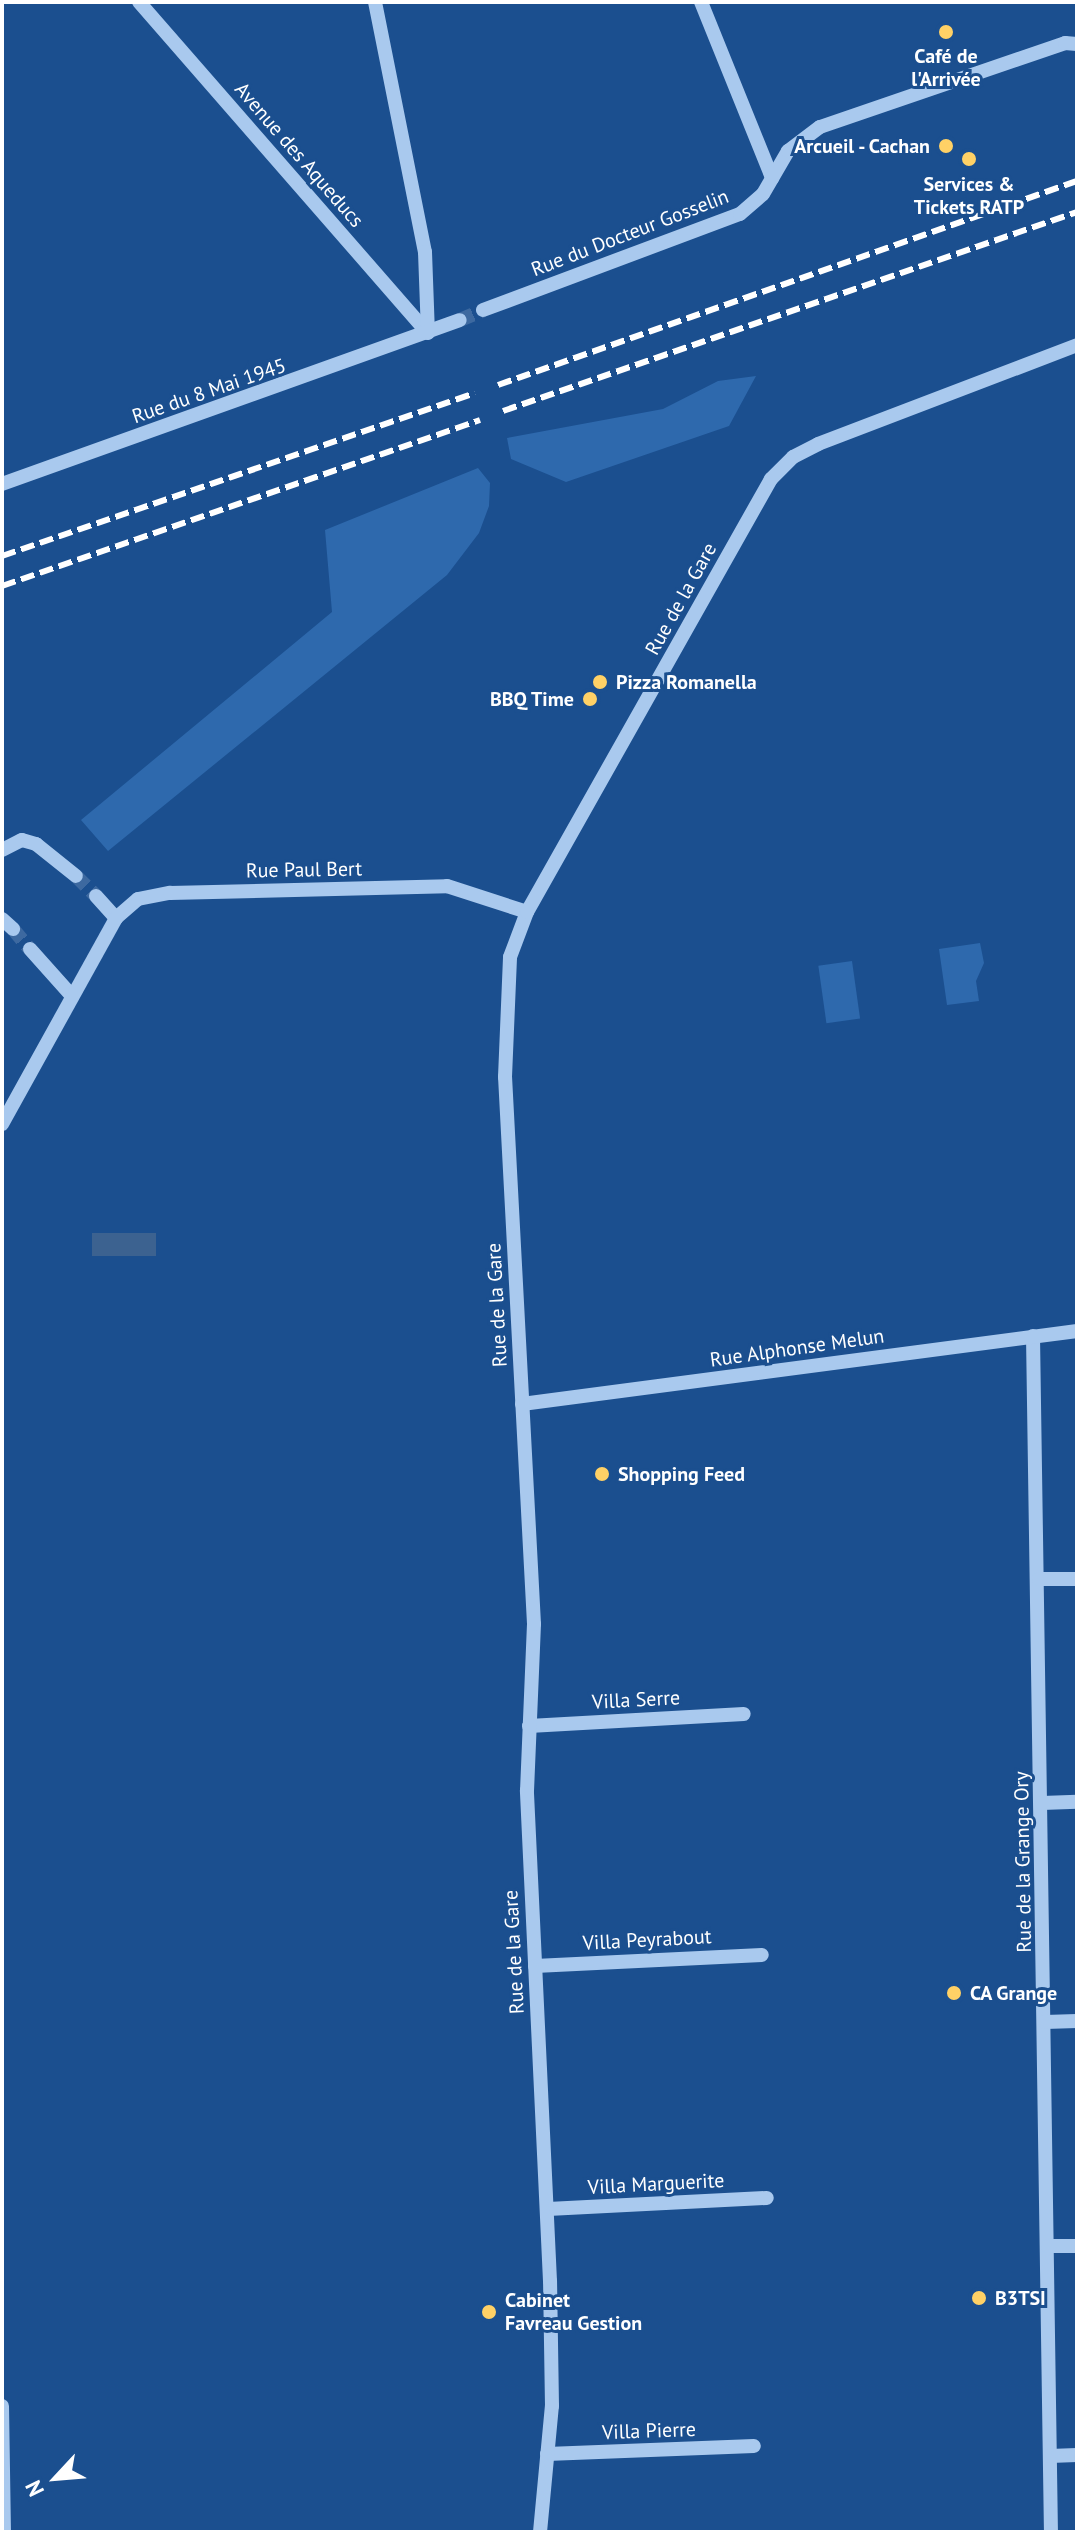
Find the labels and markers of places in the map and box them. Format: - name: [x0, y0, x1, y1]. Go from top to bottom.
- marker: Café de l'Arrivée: [937, 23, 955, 41]
- place label: Café de l'Arrivée: [911, 44, 981, 91]
- place label: Arcueil - Cachan: [791, 134, 930, 158]
- marker: Arcueil - Cachan: [937, 137, 955, 155]
- marker: Services & Tickets RATP: [960, 150, 978, 168]
- place label: Services & Tickets RATP: [914, 172, 1024, 219]
- place label: Pizza Romanella: [616, 670, 757, 694]
- marker: Pizza Romanella: [591, 673, 609, 691]
- place label: BBQ Time: [489, 687, 574, 711]
- marker: BBQ Time: [581, 690, 599, 708]
- place label: Shopping Feed: [618, 1462, 745, 1486]
- marker: Shopping Feed: [593, 1465, 611, 1483]
- place label: CA Grange: [970, 1981, 1058, 2005]
- marker: CA Grange: [945, 1984, 963, 2002]
- place label: B3TSI: [995, 2286, 1046, 2310]
- place label: Cabinet Favreau Gestion: [505, 2288, 642, 2335]
- marker: B3TSI: [970, 2289, 988, 2307]
- marker: Cabinet Favreau Gestion: [480, 2303, 498, 2321]

